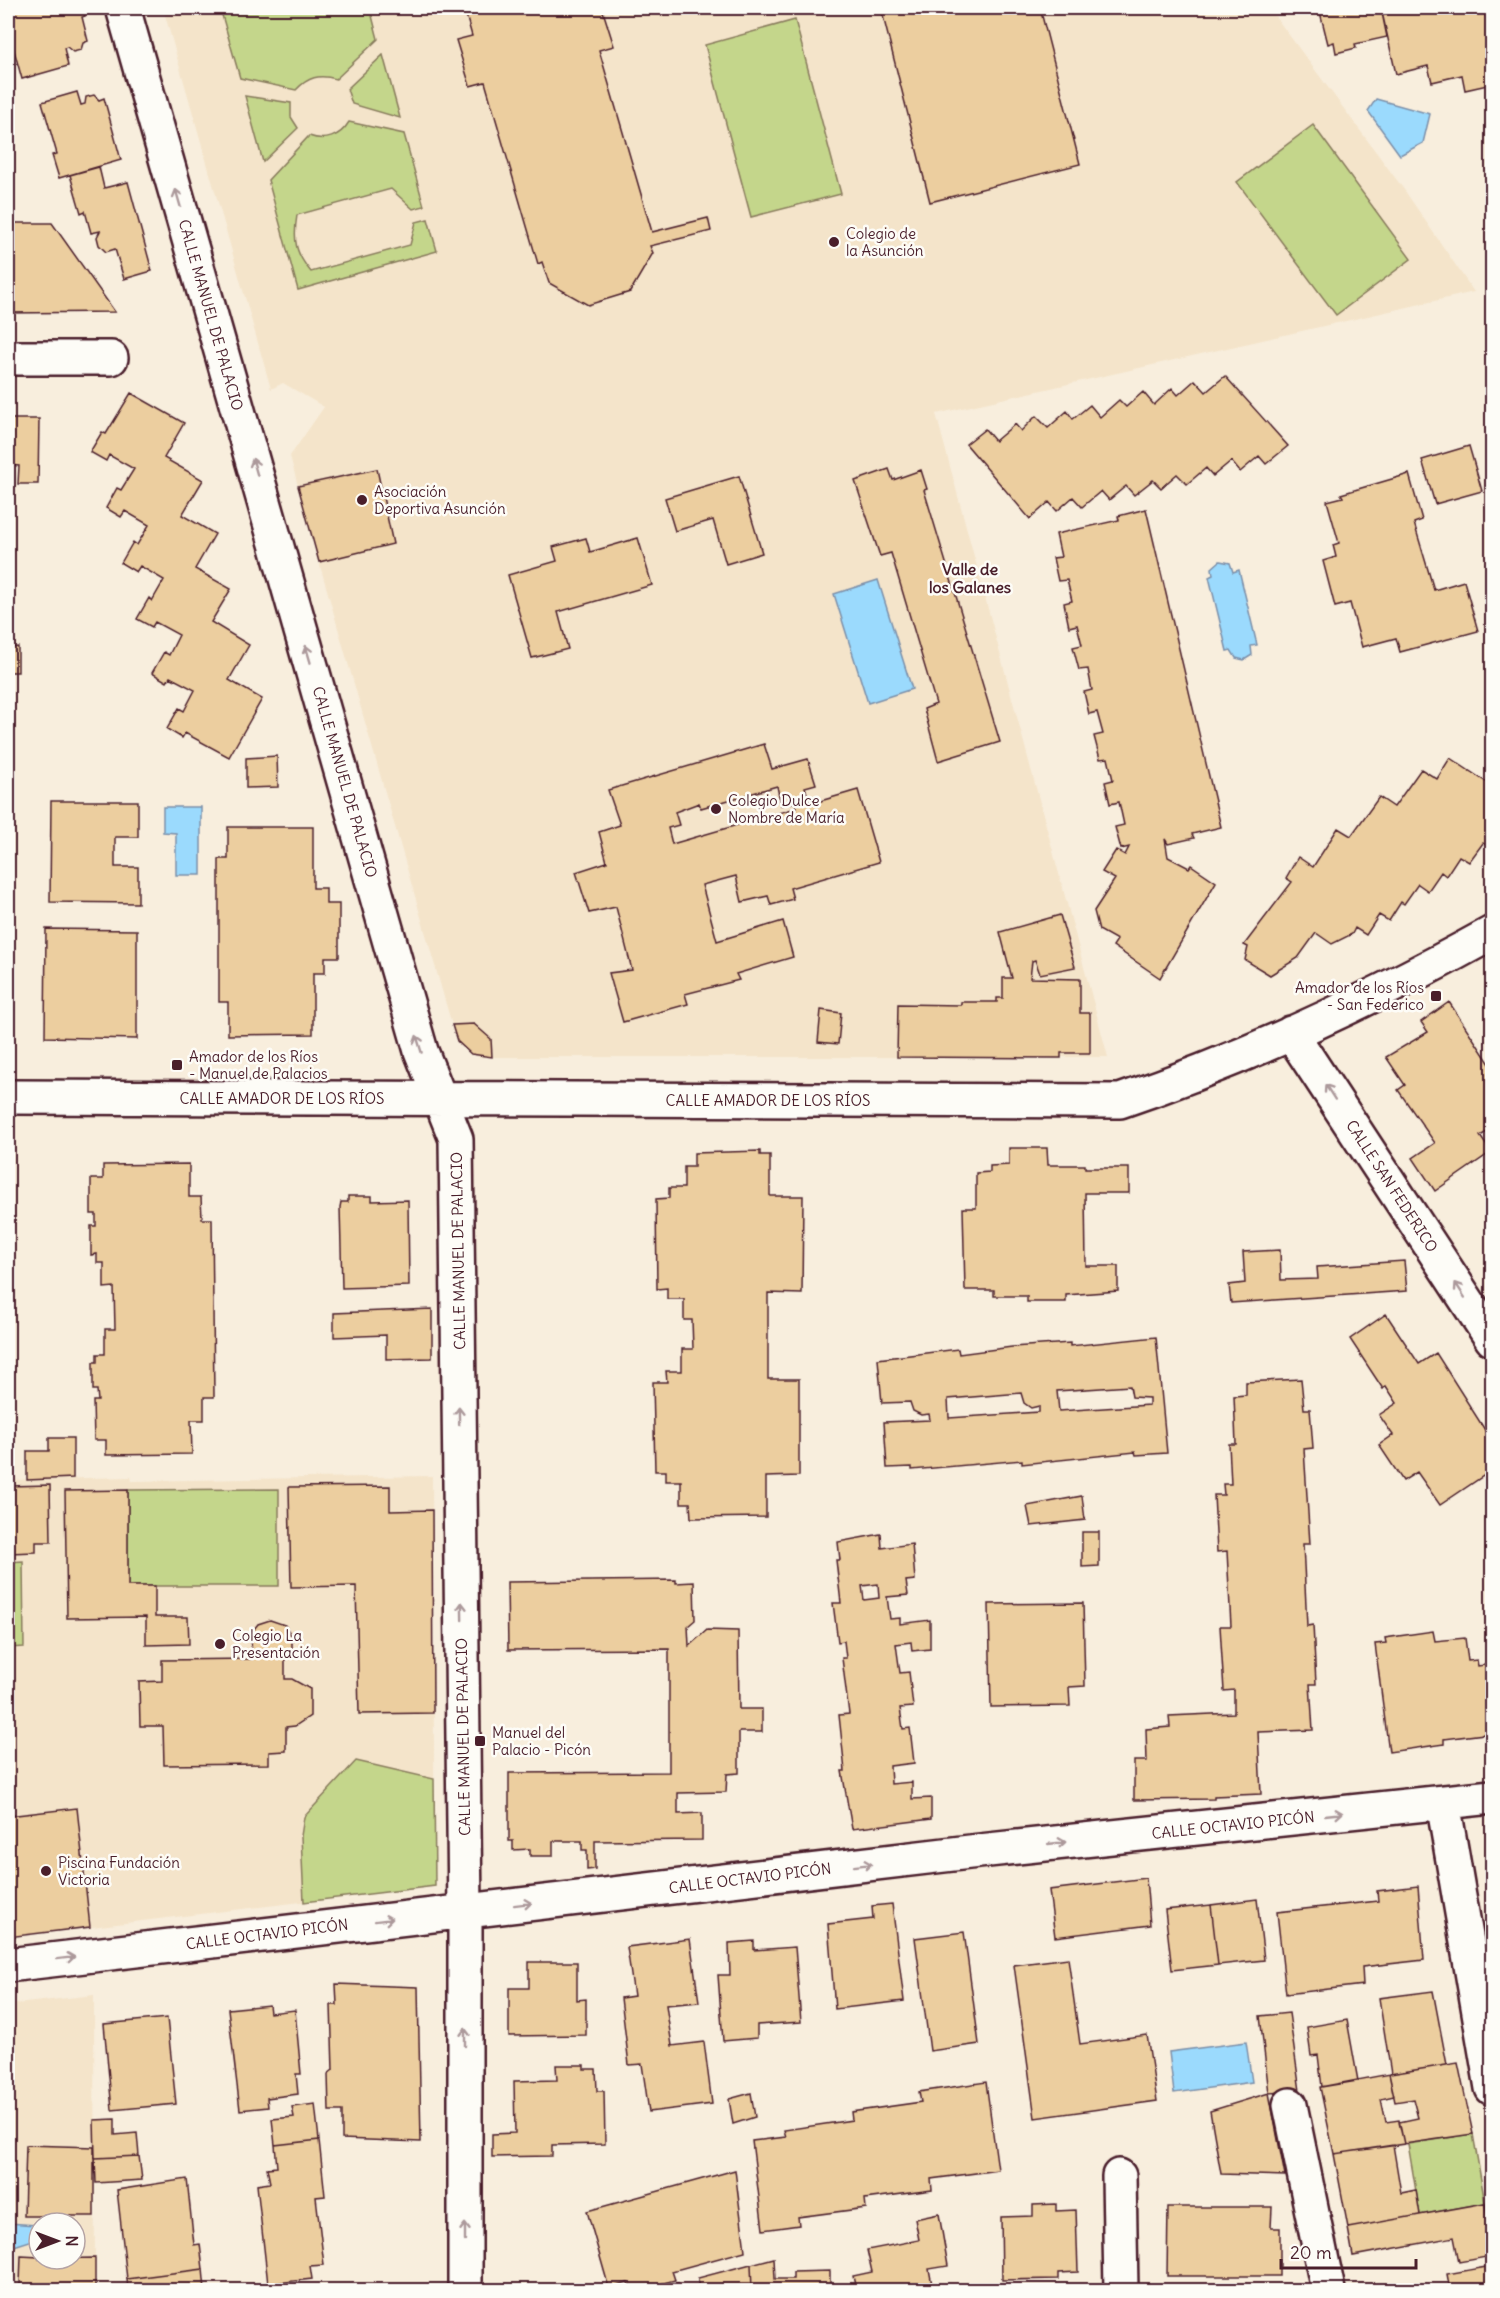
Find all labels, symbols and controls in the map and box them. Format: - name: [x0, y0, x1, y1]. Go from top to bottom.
- one-way arrow: [172, 189, 183, 208]
- street label: CALLE MANUEL DE PALACIO: [175, 217, 247, 413]
- place label: Colegio de la Asunción: [846, 224, 924, 260]
- marker: Colegio de la Asunción: [827, 235, 841, 249]
- one-way arrow: [249, 458, 260, 477]
- place label: Asociación Deportiva Asunción: [374, 482, 506, 518]
- marker: Asociación Deportiva Asunción: [355, 493, 369, 507]
- district label: Valle de los Galanes: [929, 559, 1011, 597]
- one-way arrow: [302, 645, 313, 664]
- street label: CALLE MANUEL DE PALACIO: [309, 684, 381, 880]
- place label: Colegio Dulce Nombre de María: [728, 791, 845, 827]
- marker: Colegio Dulce Nombre de María: [709, 802, 723, 816]
- place label: Amador de los Ríos - San Federico: [1295, 978, 1424, 1014]
- marker: Amador de los Ríos - San Federico: [1429, 989, 1443, 1003]
- one-way arrow: [413, 1035, 424, 1054]
- place label: Amador de los Ríos - Manuel de Palacios: [189, 1047, 328, 1083]
- marker: Amador de los Ríos - Manuel de Palacios: [170, 1058, 184, 1072]
- one-way arrow: [1324, 1085, 1336, 1101]
- street label: CALLE AMADOR DE LOS RÍOS: [180, 1089, 384, 1108]
- street label: CALLE AMADOR DE LOS RÍOS: [666, 1091, 870, 1110]
- street label: CALLE SAN FEDERICO: [1342, 1116, 1442, 1256]
- street label: CALLE MANUEL DE PALACIO: [447, 1152, 469, 1350]
- one-way arrow: [1454, 1282, 1466, 1299]
- one-way arrow: [454, 1407, 465, 1427]
- one-way arrow: [456, 1602, 468, 1622]
- place label: Colegio La Presentación: [232, 1626, 320, 1662]
- marker: Colegio La Presentación: [213, 1637, 227, 1651]
- street label: CALLE MANUEL DE PALACIO: [452, 1638, 474, 1836]
- place label: Manuel del Palacio - Picón: [492, 1723, 591, 1759]
- marker: Manuel del Palacio - Picón: [473, 1734, 487, 1748]
- street label: CALLE OCTAVIO PICÓN: [1151, 1806, 1315, 1843]
- one-way arrow: [1324, 1808, 1344, 1819]
- one-way arrow: [1047, 1837, 1066, 1848]
- place label: Piscina Fundación Victoria: [58, 1853, 180, 1889]
- street label: CALLE OCTAVIO PICÓN: [667, 1858, 832, 1897]
- one-way arrow: [853, 1859, 873, 1870]
- marker: Piscina Fundación Victoria: [39, 1864, 53, 1878]
- one-way arrow: [513, 1899, 533, 1910]
- street label: CALLE OCTAVIO PICÓN: [184, 1914, 349, 1953]
- one-way arrow: [374, 1915, 394, 1926]
- one-way arrow: [55, 1952, 75, 1963]
- one-way arrow: [459, 2028, 471, 2048]
- north arrow: [27, 2211, 87, 2271]
- one-way arrow: [459, 2223, 471, 2243]
- scale bar: [1281, 2232, 1416, 2270]
- text: N: [62, 2235, 82, 2247]
- text: 20 m: [1290, 2241, 1332, 2264]

